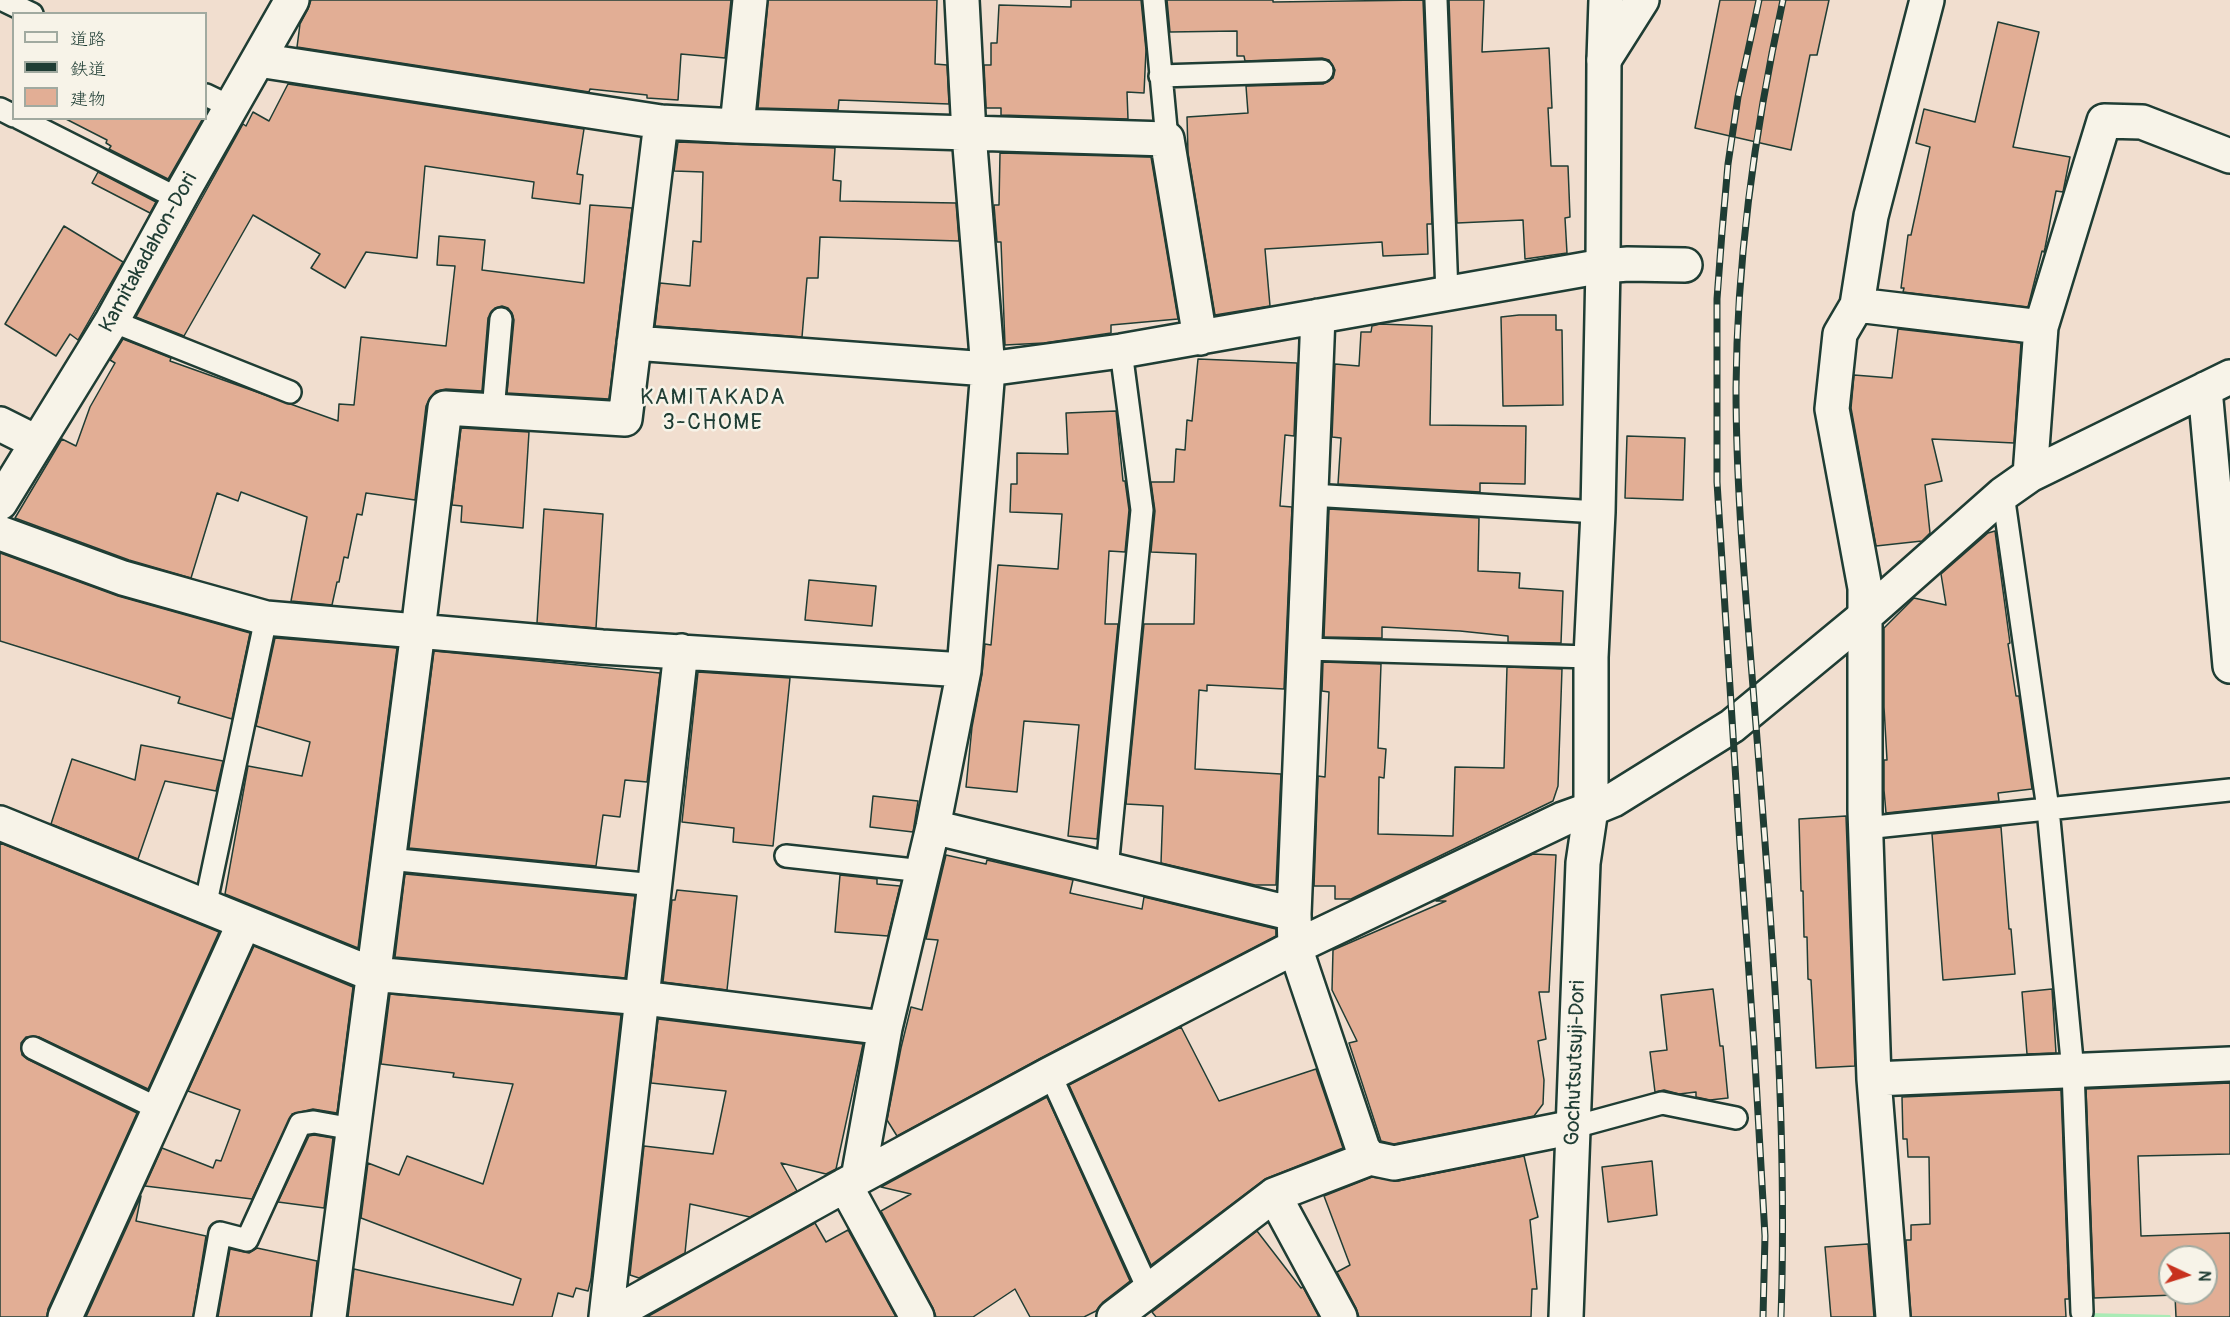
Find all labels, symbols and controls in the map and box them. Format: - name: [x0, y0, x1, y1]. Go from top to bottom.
- legend: [12, 12, 207, 120]
- text: 道路: [70, 28, 106, 51]
- text: 鉄道: [70, 58, 106, 81]
- text: 建物: [70, 88, 106, 111]
- street label: Kamitakadahon-Dori: [95, 169, 203, 337]
- district label: KAMITAKADA 3-CHOME: [640, 385, 786, 436]
- street label: Gochutsutsuji-Dori: [1561, 980, 1591, 1146]
- north arrow: [2158, 1245, 2218, 1305]
- text: N: [2194, 1270, 2214, 1282]

